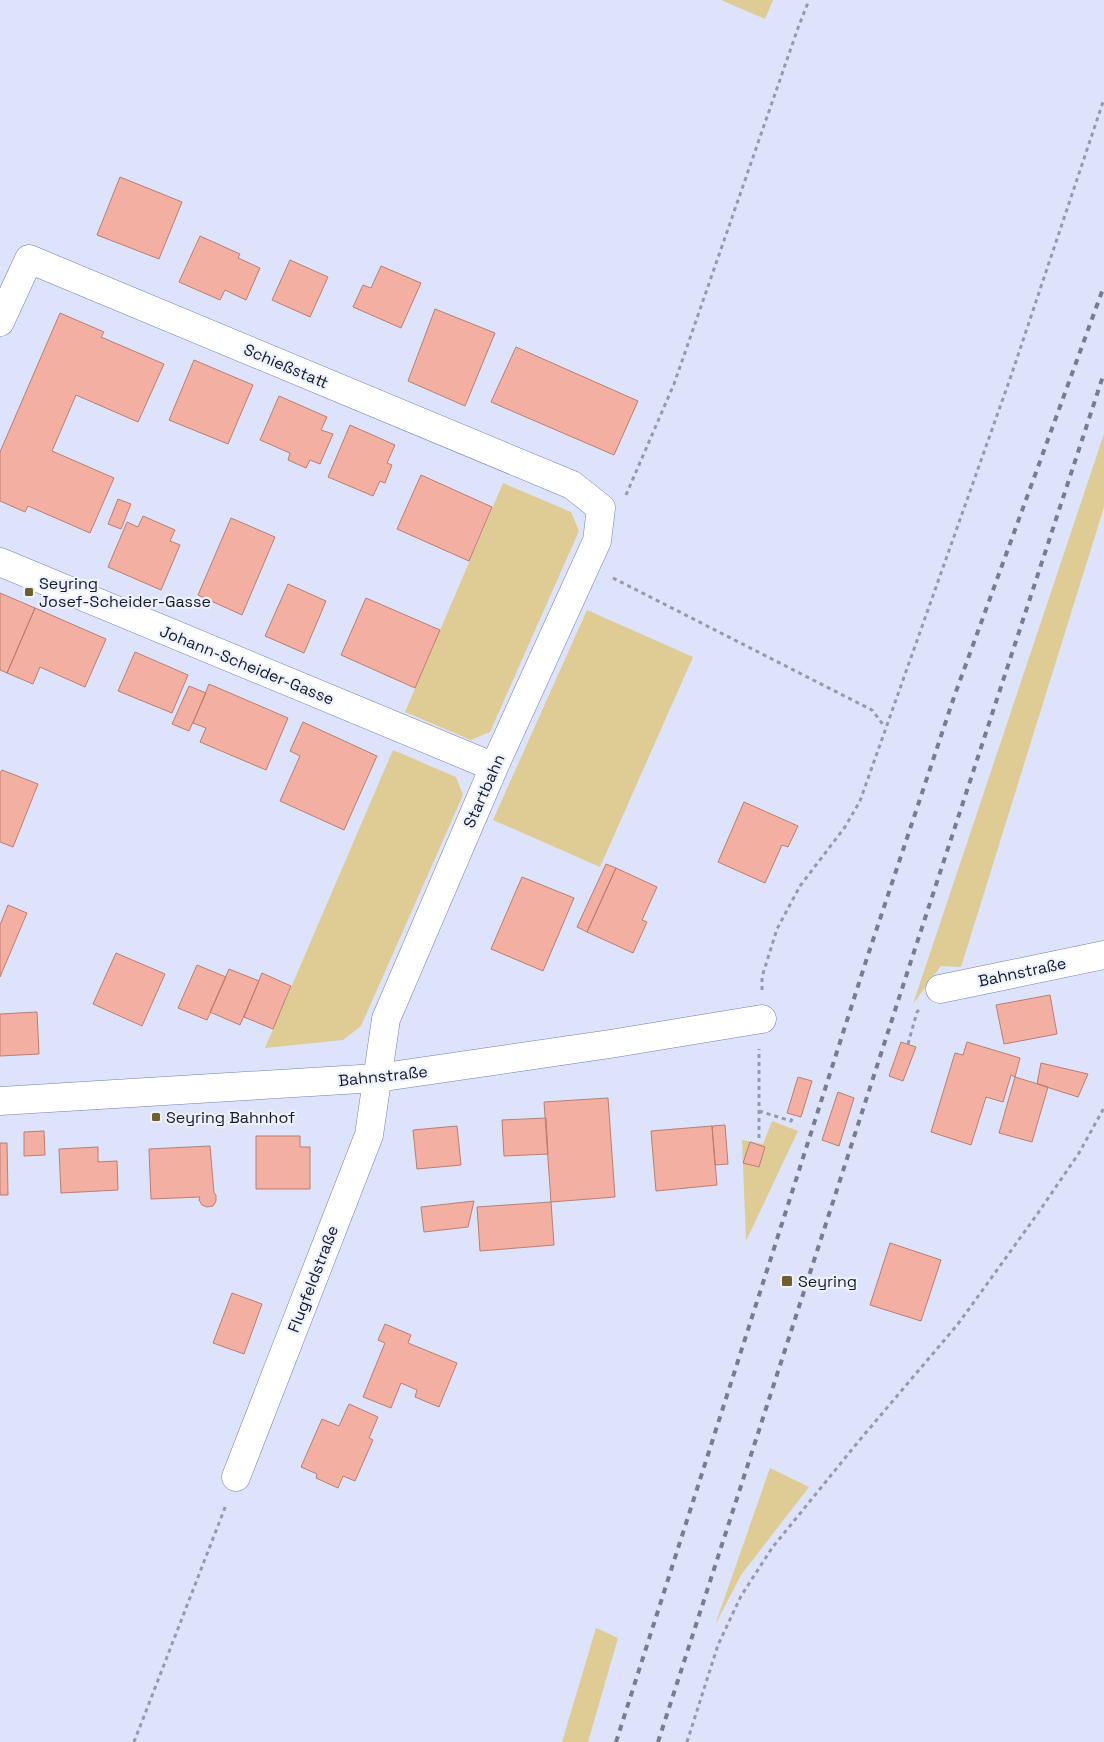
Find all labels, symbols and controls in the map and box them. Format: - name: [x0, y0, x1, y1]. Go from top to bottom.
- street label: Schießstatt: [241, 339, 331, 393]
- place label: Seyring Josef-Scheider-Gasse: [39, 573, 211, 612]
- marker: Seyring Josef-Scheider-Gasse: [23, 586, 35, 598]
- street label: Johann-Scheider-Gasse: [157, 620, 337, 710]
- street label: Startbahn: [458, 751, 510, 831]
- street label: Bahnstraße: [976, 952, 1068, 992]
- street label: Bahnstraße: [337, 1061, 429, 1091]
- place label: Seyring Bahnhof: [166, 1107, 295, 1128]
- marker: Seyring Bahnhof: [150, 1111, 162, 1123]
- street label: Flugfeldstraße: [283, 1222, 343, 1336]
- place label: Seyring: [798, 1271, 857, 1292]
- marker: Seyring: [780, 1274, 794, 1288]

